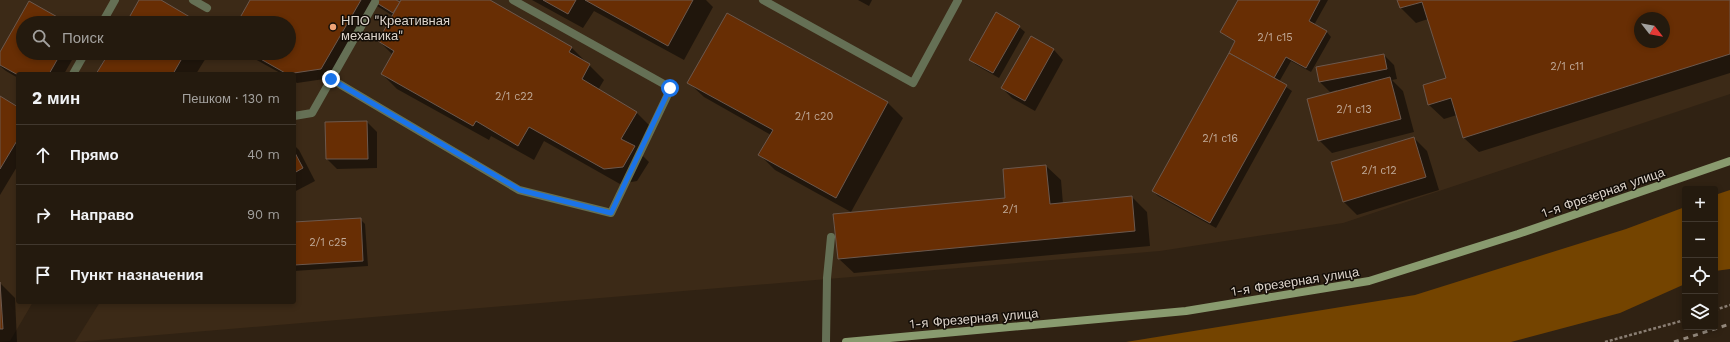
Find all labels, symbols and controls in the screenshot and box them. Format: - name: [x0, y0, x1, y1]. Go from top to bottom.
- north arrow: [1634, 12, 1670, 48]
- place label: НПО "Креативная механика": [341, 13, 450, 43]
- search box: [16, 16, 296, 60]
- marker: НПО "Креативная механика": [328, 22, 338, 32]
- icon: search: [30, 27, 52, 49]
- text: Поиск: [62, 29, 104, 47]
- house number: 2/1 с15: [1257, 31, 1293, 44]
- house number: 2/1 с11: [1550, 60, 1584, 73]
- route end: [322, 70, 340, 88]
- route start: [661, 79, 679, 97]
- text: 2 мин: [32, 88, 80, 108]
- house number: 2/1 c22: [495, 90, 533, 103]
- text: Пешком · 130 m: [182, 91, 280, 106]
- house number: 2/1 с13: [1336, 103, 1372, 116]
- house number: 2/1 c20: [795, 110, 833, 123]
- house number: 2/1 с16: [1202, 132, 1238, 145]
- icon: ahead: [32, 144, 54, 166]
- text: Прямо: [70, 146, 119, 164]
- text: 40 m: [247, 147, 280, 162]
- house number: 2/1 с12: [1361, 164, 1397, 177]
- street label: 1-я Фрезерная улица: [1540, 164, 1667, 221]
- map controls: [1682, 186, 1718, 330]
- button: +: [1682, 186, 1718, 222]
- house number: 2/1: [1002, 203, 1018, 216]
- icon: right: [32, 204, 54, 226]
- text: Направо: [70, 206, 134, 224]
- text: 90 m: [247, 207, 280, 222]
- button: −: [1682, 222, 1718, 258]
- house number: 2/1 с25: [309, 236, 347, 249]
- button: locate: [1682, 258, 1718, 294]
- icon: arrive: [32, 264, 54, 286]
- street label: 1-я Фрезерная улица: [1230, 264, 1361, 299]
- text: Пункт назначения: [70, 266, 203, 284]
- button: layers: [1682, 294, 1718, 330]
- street label: 1-я Фрезерная улица: [909, 305, 1040, 332]

